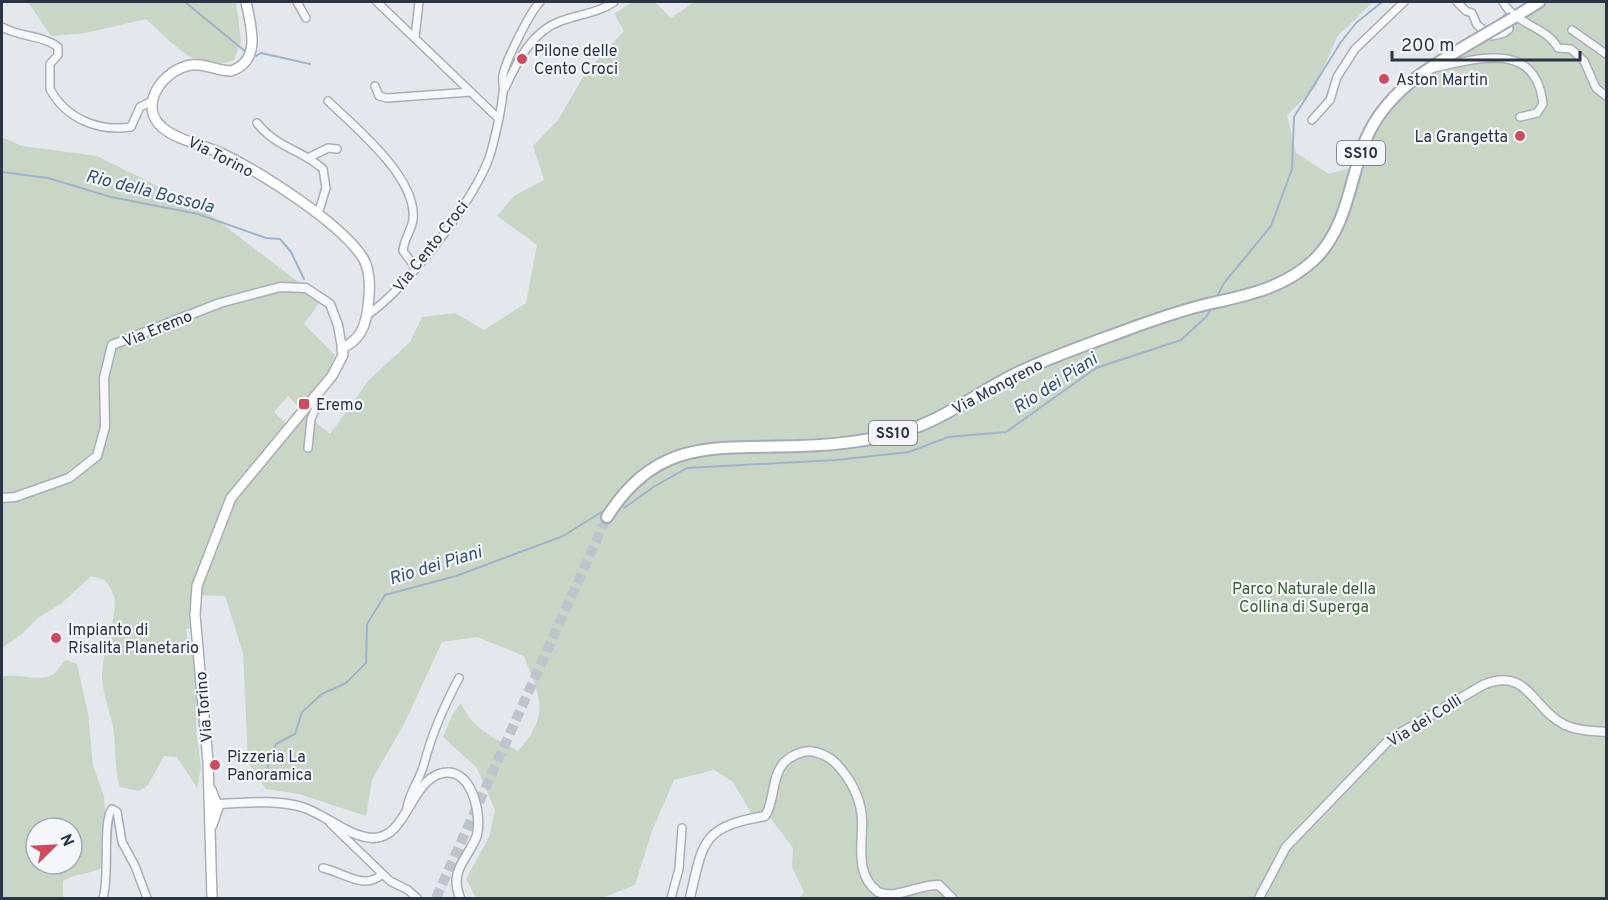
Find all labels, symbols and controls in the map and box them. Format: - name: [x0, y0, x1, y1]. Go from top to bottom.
- scale bar: [1392, 24, 1580, 62]
- text: 200 m: [1401, 35, 1454, 58]
- place label: Pilone delle Cento Croci: [534, 42, 618, 80]
- marker: Pilone delle Cento Croci: [515, 52, 529, 66]
- place label: Aston Martin: [1396, 71, 1488, 91]
- marker: Aston Martin: [1377, 72, 1391, 86]
- place label: La Grangetta: [1415, 128, 1508, 148]
- marker: La Grangetta: [1513, 129, 1527, 143]
- street label: Via Torino: [184, 133, 256, 183]
- road number: SS10: [1337, 141, 1385, 165]
- water label: Rio della Bossola: [83, 165, 217, 220]
- street label: Via Cento Croci: [390, 197, 474, 297]
- street label: Via Eremo: [120, 307, 196, 353]
- water label: Rio dei Piani: [1009, 348, 1104, 420]
- street label: Via Mongreno: [949, 356, 1047, 420]
- place label: Eremo: [316, 396, 363, 416]
- marker: Eremo: [297, 397, 311, 411]
- road number: SS10: [869, 421, 917, 445]
- water label: Rio dei Piani: [386, 541, 486, 591]
- park label: Parco Naturale della Collina di Superga: [1232, 580, 1376, 618]
- place label: Impianto di Risalita Planetario: [68, 621, 199, 659]
- marker: Impianto di Risalita Planetario: [49, 631, 63, 645]
- street label: Via Torino: [192, 670, 218, 743]
- street label: Via dei Colli: [1384, 691, 1466, 752]
- place label: Pizzeria La Panoramica: [227, 748, 312, 786]
- marker: Pizzeria La Panoramica: [208, 758, 222, 772]
- north arrow: [24, 816, 84, 876]
- text: N: [54, 831, 77, 850]

